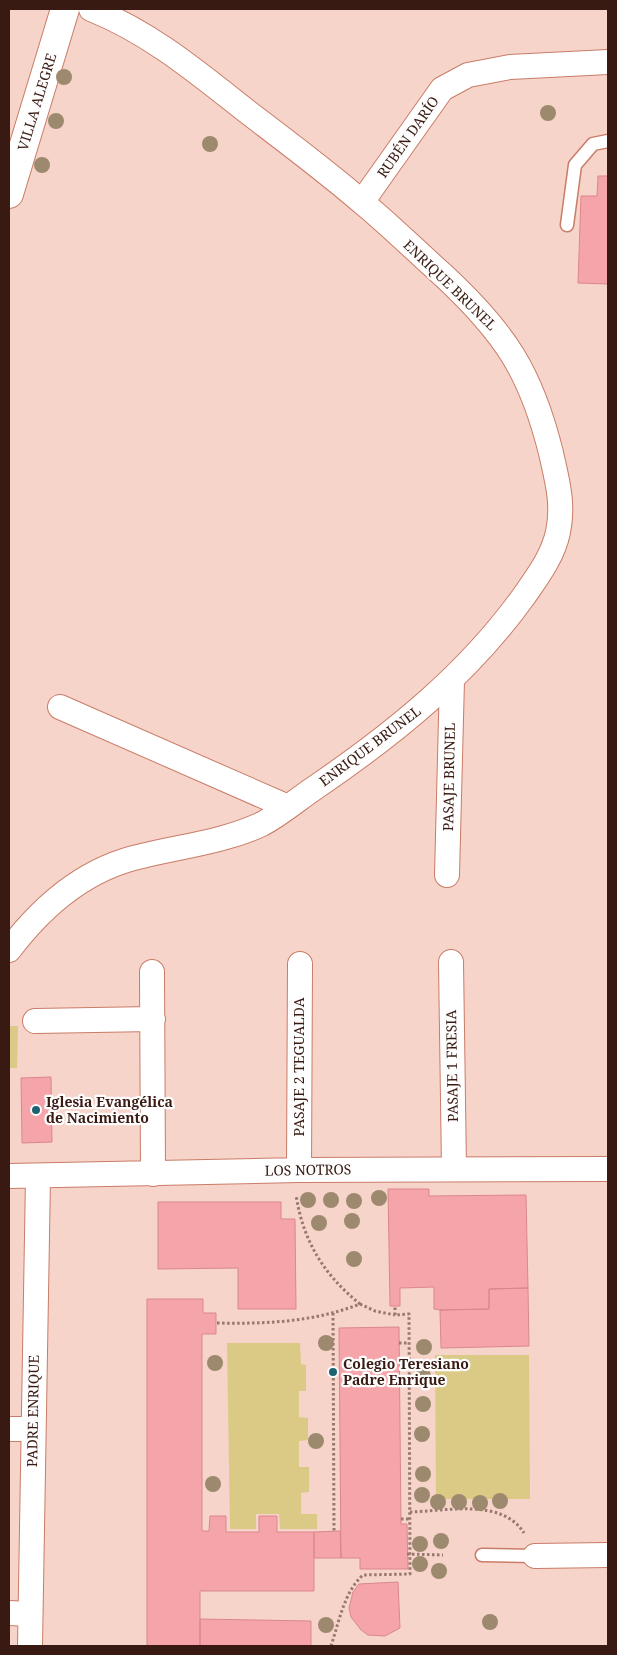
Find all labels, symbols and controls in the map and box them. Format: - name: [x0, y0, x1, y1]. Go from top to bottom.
- street label: VILLA ALEGRE: [13, 51, 60, 153]
- street label: RUBÉN DARÍO: [372, 92, 443, 181]
- street label: ENRIQUE BRUNEL: [400, 235, 501, 334]
- street label: ENRIQUE BRUNEL: [315, 701, 425, 790]
- street label: PASAJE BRUNEL: [438, 722, 459, 831]
- street label: PASAJE 2 TEGUALDA: [289, 997, 308, 1137]
- street label: PASAJE 1 FRESIA: [441, 1010, 462, 1122]
- place label: Iglesia Evangélica de Nacimiento: [46, 1092, 173, 1127]
- marker: Iglesia Evangélica de Nacimiento: [30, 1104, 42, 1116]
- street label: LOS NOTROS: [265, 1159, 351, 1180]
- street label: PADRE ENRIQUE: [22, 1354, 43, 1467]
- place label: Colegio Teresiano Padre Enrique: [343, 1354, 469, 1389]
- marker: Colegio Teresiano Padre Enrique: [327, 1366, 339, 1378]

